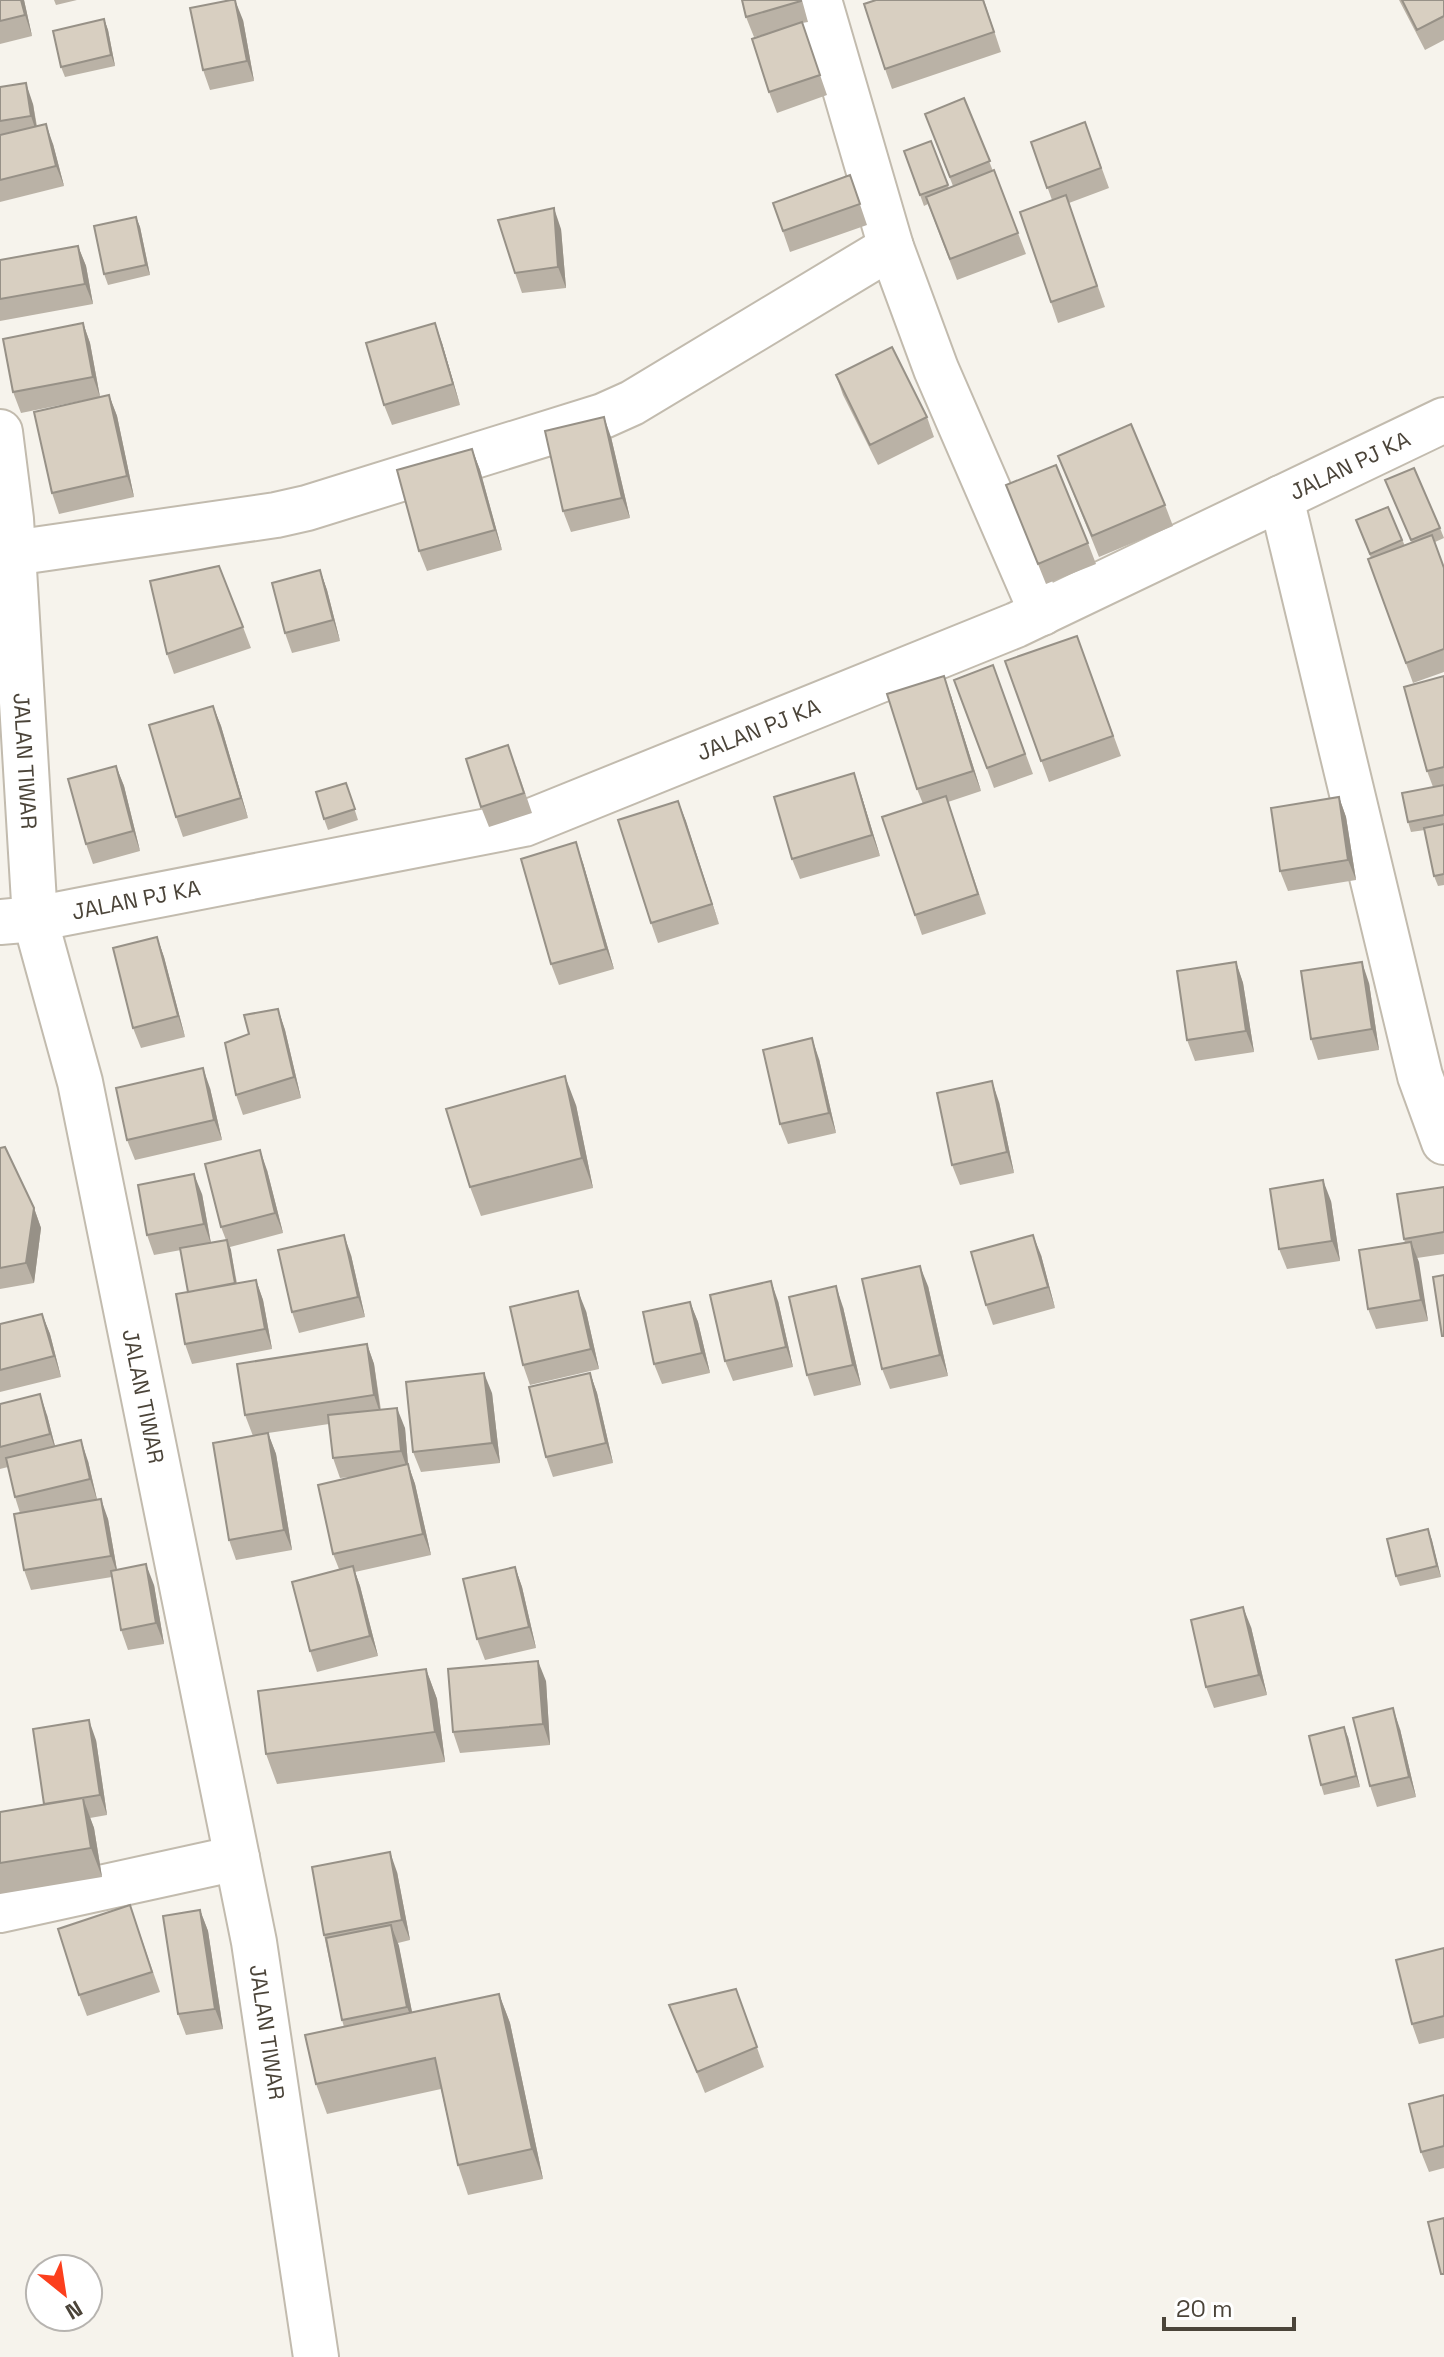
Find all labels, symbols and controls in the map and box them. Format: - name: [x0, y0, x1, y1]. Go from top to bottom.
- street label: JALAN PJ KA: [1285, 424, 1415, 506]
- street label: JALAN TIWAR: [7, 692, 44, 830]
- street label: JALAN PJ KA: [693, 692, 824, 767]
- street label: JALAN PJ KA: [69, 873, 203, 926]
- street label: JALAN TIWAR: [116, 1326, 171, 1466]
- street label: JALAN TIWAR: [244, 1962, 291, 2102]
- north arrow: [24, 2253, 104, 2333]
- scale bar: [1164, 2281, 1294, 2331]
- text: 20 m: [1176, 2293, 1233, 2324]
- text: N: [61, 2295, 87, 2326]

